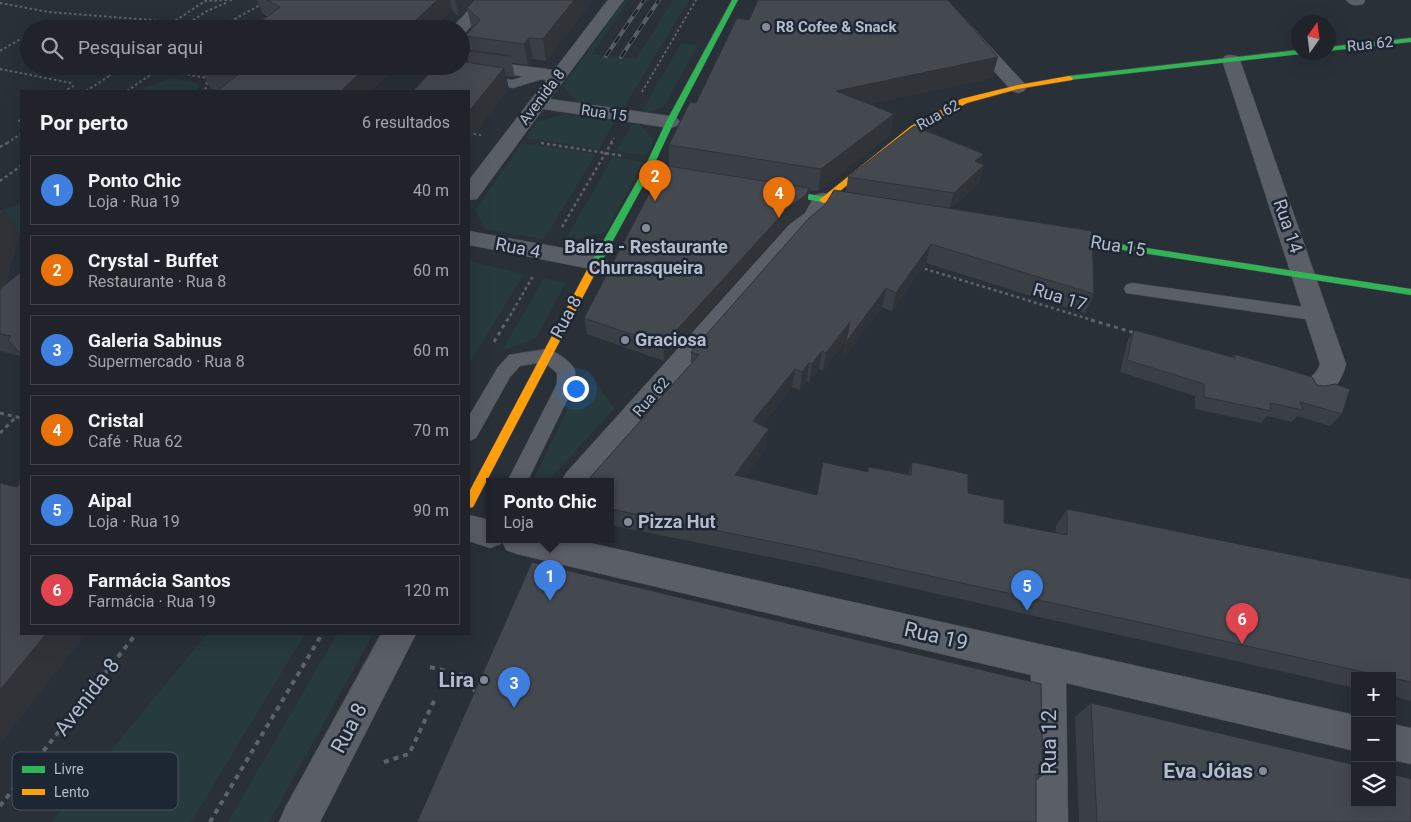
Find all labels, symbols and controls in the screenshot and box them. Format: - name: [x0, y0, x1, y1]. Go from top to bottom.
- north arrow: [1291, 15, 1336, 60]
- place label: R8 Cofee & Snack: [776, 18, 897, 36]
- search box: [20, 20, 470, 75]
- marker: R8 Cofee & Snack: [760, 21, 772, 33]
- street label: Rua 62: [1346, 33, 1394, 55]
- icon: search: [38, 34, 66, 62]
- text: Pesquisar aqui: [78, 36, 203, 59]
- street label: Avenida 8: [515, 66, 569, 128]
- street label: Rua 62: [913, 96, 963, 134]
- street label: Rua 15: [580, 101, 628, 125]
- text: Por perto: [40, 111, 128, 135]
- text: 6 resultados: [362, 113, 450, 132]
- pin: 2: [639, 160, 671, 201]
- text: Ponto Chic: [88, 169, 181, 192]
- pin: 4: [763, 177, 795, 218]
- text: 1: [52, 181, 62, 200]
- text: 40 m: [413, 181, 449, 200]
- text: Loja · Rua 19: [88, 192, 180, 211]
- street label: Rua 14: [1270, 196, 1307, 256]
- marker: Baliza - Restaurante Churrasqueira: [640, 222, 652, 234]
- street label: Rua 15: [1089, 231, 1147, 260]
- street label: Rua 4: [494, 233, 542, 262]
- place label: Baliza - Restaurante Churrasqueira: [564, 236, 728, 278]
- text: Crystal - Buffet: [88, 249, 218, 272]
- text: 2: [52, 261, 62, 280]
- text: 60 m: [413, 261, 449, 280]
- text: Restaurante · Rua 8: [88, 272, 226, 291]
- street label: Rua 17: [1031, 278, 1090, 315]
- street label: Rua 8: [546, 292, 585, 342]
- text: Galeria Sabinus: [88, 329, 222, 352]
- place label: Graciosa: [635, 329, 707, 350]
- marker: Graciosa: [619, 334, 631, 346]
- text: 3: [52, 341, 62, 360]
- text: 60 m: [413, 341, 449, 360]
- text: Supermercado · Rua 8: [88, 352, 245, 371]
- street label: Rua 62: [629, 374, 673, 420]
- your location: [563, 376, 589, 402]
- text: Cristal: [88, 409, 144, 432]
- text: 4: [52, 421, 62, 440]
- text: 70 m: [413, 421, 449, 440]
- text: Café · Rua 62: [88, 432, 182, 451]
- popup: [486, 478, 614, 543]
- text: Aipal: [88, 489, 132, 512]
- text: Ponto Chic: [503, 490, 597, 513]
- text: 5: [52, 501, 62, 520]
- text: 90 m: [413, 501, 449, 520]
- place label: Pizza Hut: [638, 511, 716, 532]
- text: Loja · Rua 19: [88, 512, 180, 531]
- text: Loja: [503, 513, 534, 532]
- marker: Pizza Hut: [622, 516, 634, 528]
- pin: 1: [534, 560, 566, 601]
- text: Farmácia Santos: [88, 569, 231, 592]
- pin: 5: [1011, 570, 1043, 611]
- text: 6: [52, 581, 62, 600]
- text: 120 m: [404, 581, 449, 600]
- text: Farmácia · Rua 19: [88, 592, 216, 611]
- pin: 6: [1226, 603, 1258, 644]
- street label: Rua 19: [902, 617, 970, 655]
- street label: Avenida 8: [49, 654, 125, 740]
- pin: 3: [498, 667, 530, 708]
- place label: Lira: [438, 668, 474, 692]
- map controls: [1351, 672, 1396, 807]
- button: +: [1351, 672, 1396, 717]
- marker: Lira: [478, 674, 490, 686]
- street label: Rua 8: [326, 699, 372, 757]
- street label: Rua 12: [1037, 709, 1061, 774]
- button: −: [1351, 717, 1396, 762]
- legend: [12, 752, 178, 810]
- place label: Eva Jóias: [1163, 759, 1253, 783]
- text: Livre: [54, 761, 84, 777]
- button: layers: [1351, 762, 1396, 807]
- marker: Eva Jóias: [1257, 765, 1269, 777]
- text: Lento: [54, 784, 89, 800]

